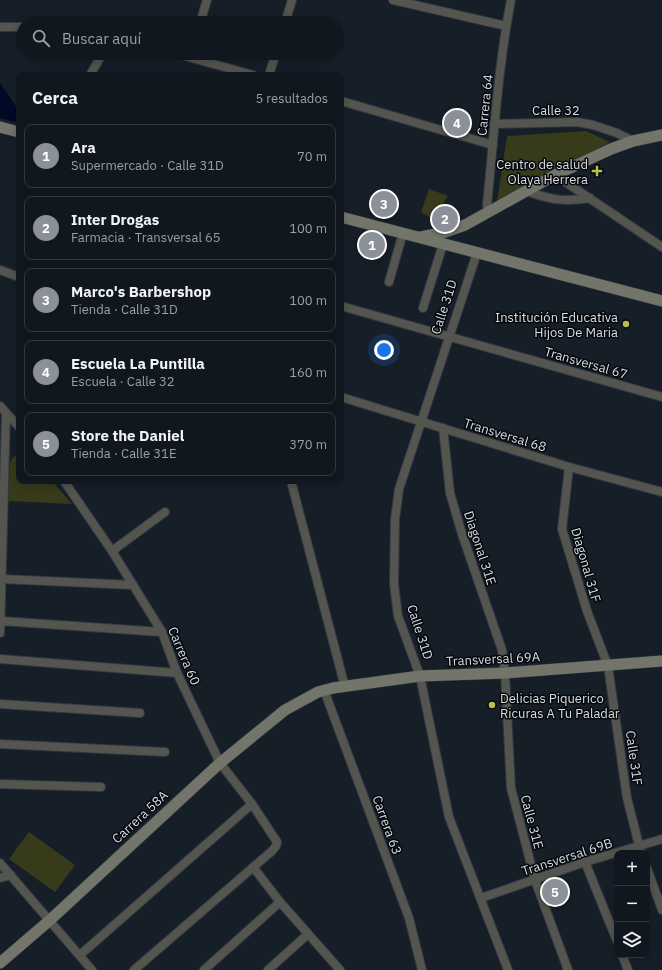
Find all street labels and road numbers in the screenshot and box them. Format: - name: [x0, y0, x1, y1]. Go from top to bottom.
- street label: Carrera 64: [473, 73, 497, 137]
- street label: Calle 32: [532, 102, 580, 119]
- street label: Calle 31D: [427, 277, 461, 337]
- street label: Transversal 67: [542, 343, 630, 383]
- street label: Transversal 68: [462, 414, 549, 456]
- street label: Diagonal 31E: [460, 509, 500, 587]
- street label: Diagonal 31F: [567, 526, 605, 604]
- street label: Calle 31D: [403, 602, 437, 662]
- street label: Carrera 60: [164, 624, 204, 688]
- street label: Transversal 69A: [446, 648, 541, 670]
- street label: Calle 31F: [622, 730, 646, 786]
- street label: Carrera 58A: [108, 786, 172, 847]
- street label: Carrera 63: [368, 793, 406, 857]
- street label: Calle 31E: [517, 793, 547, 851]
- street label: Transversal 69B: [520, 834, 614, 880]

